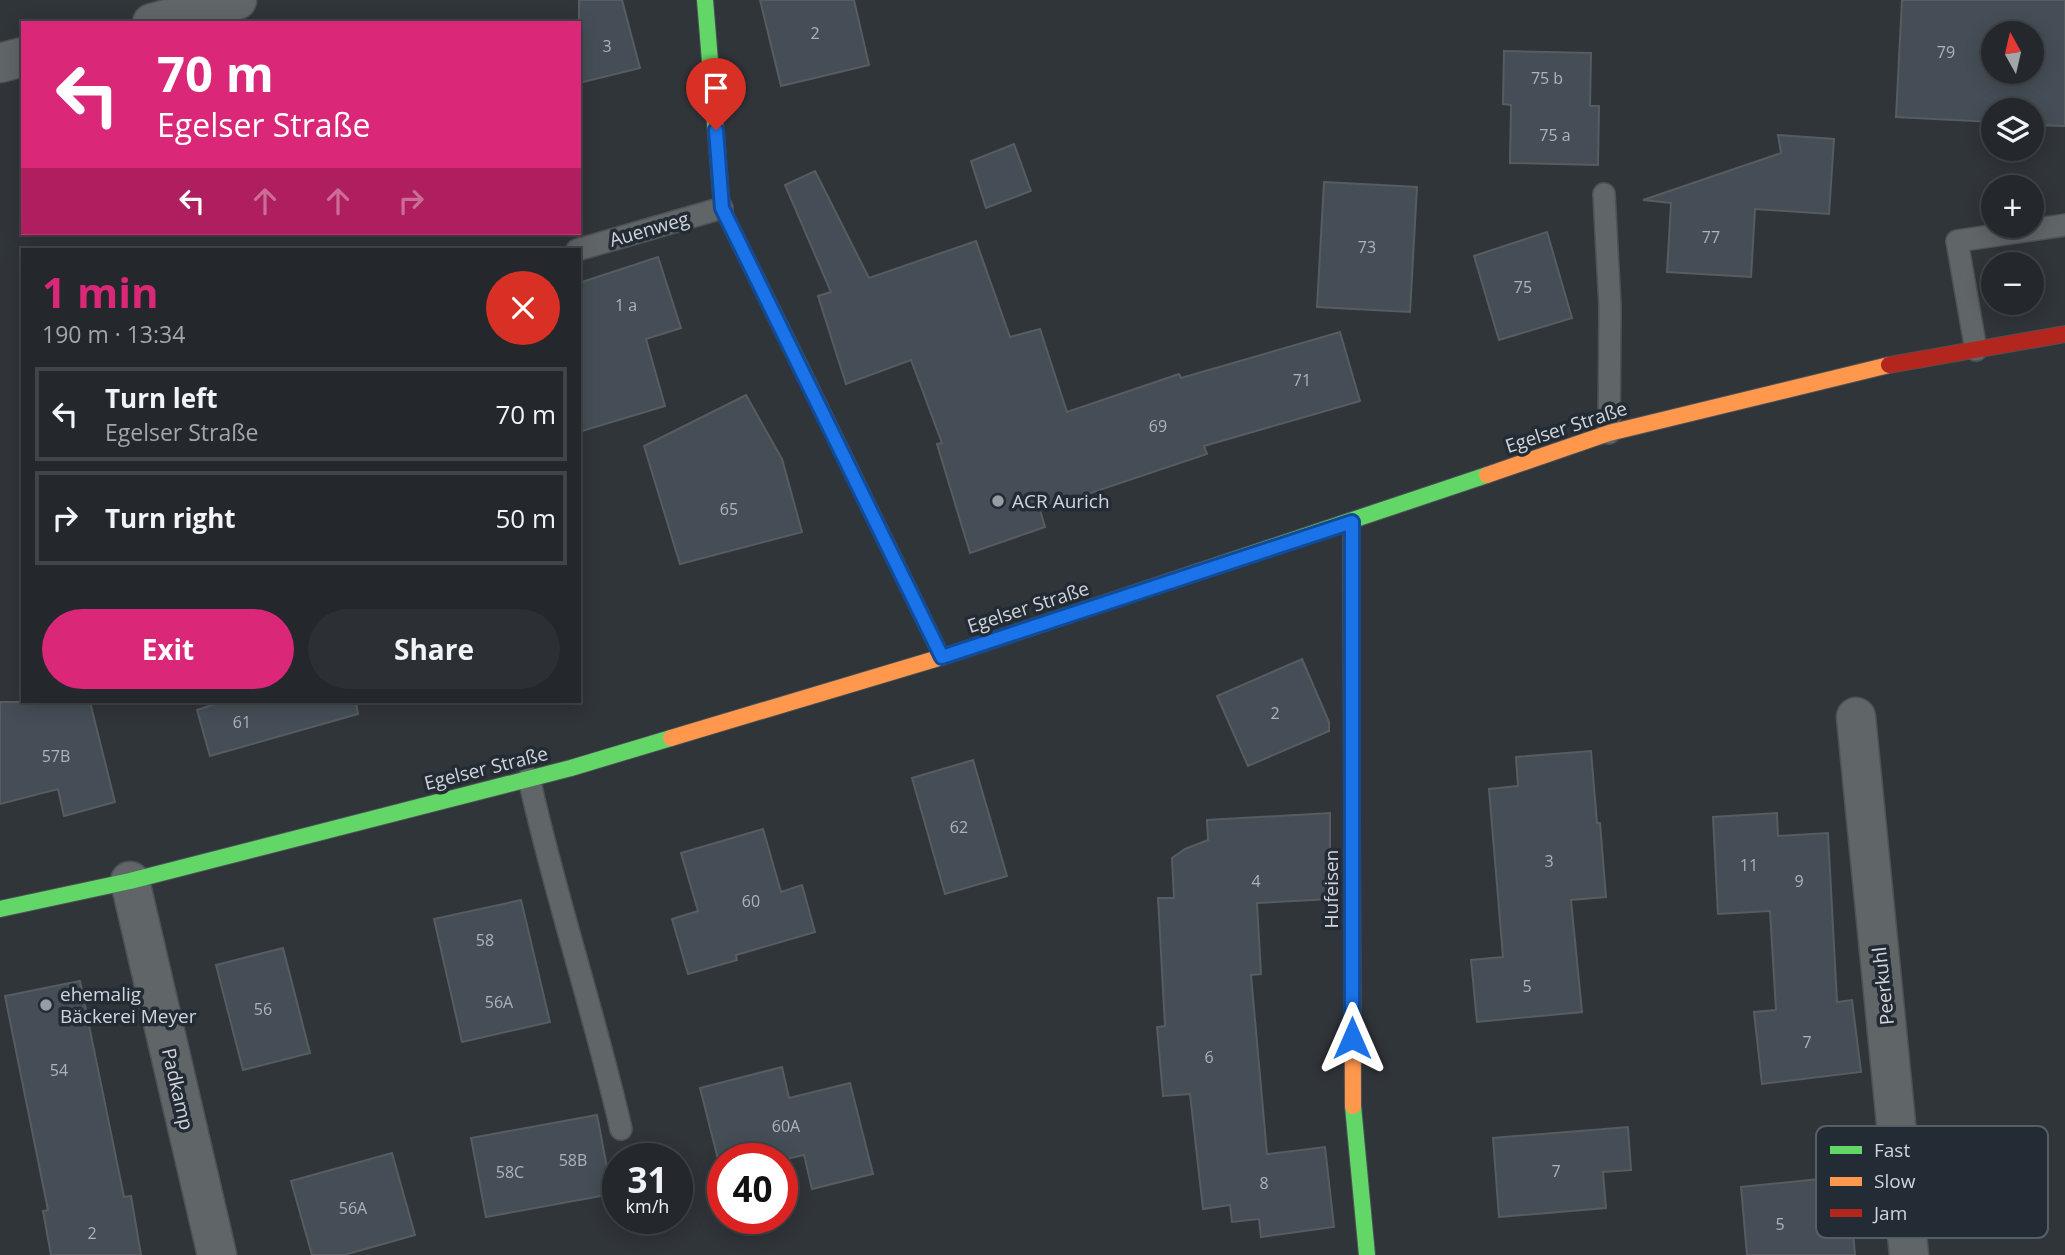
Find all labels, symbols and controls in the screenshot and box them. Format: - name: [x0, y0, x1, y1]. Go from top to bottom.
- north arrow: [1981, 21, 2044, 84]
- map controls: [1981, 21, 2044, 315]
- house number: 2: [810, 22, 820, 44]
- house number: 3: [602, 35, 612, 57]
- text: 70 m: [157, 40, 274, 106]
- house number: 79: [1937, 41, 1955, 63]
- icon: left: [42, 49, 133, 140]
- pin: [686, 58, 746, 130]
- house number: 75 b: [1531, 67, 1563, 89]
- icon: arrive: [697, 69, 735, 107]
- button: layers: [1981, 98, 2044, 161]
- text: Egelser Straße: [157, 103, 371, 146]
- house number: 75 a: [1539, 124, 1571, 146]
- button: +: [1981, 175, 2044, 238]
- icon: left: [173, 182, 211, 220]
- icon: ahead: [246, 182, 284, 220]
- icon: ahead: [319, 182, 357, 220]
- icon: right: [392, 182, 430, 220]
- street label: Auenweg: [606, 205, 692, 253]
- house number: 77: [1702, 226, 1720, 248]
- house number: 73: [1358, 236, 1376, 258]
- button: −: [1981, 252, 2044, 315]
- text: 1 min: [42, 263, 159, 320]
- button: close: [486, 271, 560, 345]
- house number: 75: [1514, 276, 1532, 298]
- house number: 1 a: [615, 294, 637, 316]
- text: 190 m · 13:34: [42, 318, 185, 350]
- house number: 71: [1293, 369, 1311, 391]
- text: Turn left: [105, 380, 217, 416]
- icon: left: [46, 395, 84, 433]
- street label: Egelser Straße: [1502, 395, 1630, 459]
- text: 70 m: [495, 396, 556, 432]
- house number: 69: [1149, 415, 1167, 437]
- text: Egelser Straße: [105, 416, 258, 448]
- place label: ACR Aurich: [1012, 488, 1110, 514]
- marker: ACR Aurich: [990, 493, 1006, 509]
- house number: 65: [720, 498, 738, 520]
- icon: right: [46, 499, 84, 537]
- text: Turn right: [105, 500, 236, 536]
- text: 50 m: [495, 500, 556, 536]
- street label: Egelser Straße: [964, 575, 1092, 639]
- button: Exit: [42, 609, 294, 689]
- button: Share: [308, 609, 560, 689]
- house number: 2: [1270, 702, 1280, 724]
- house number: 61: [233, 711, 251, 733]
- street label: Egelser Straße: [421, 740, 551, 796]
- house number: 57B: [42, 745, 70, 767]
- house number: 62: [950, 816, 968, 838]
- street label: Hufeisen: [1318, 850, 1344, 928]
- house number: 3: [1544, 850, 1554, 872]
- house number: 11: [1740, 854, 1758, 876]
- house number: 4: [1251, 870, 1261, 892]
- house number: 9: [1794, 870, 1804, 892]
- house number: 60: [742, 890, 760, 912]
- house number: 58: [476, 929, 494, 951]
- street label: Peerkuhl: [1866, 946, 1900, 1026]
- house number: 5: [1522, 975, 1532, 997]
- place label: ehemalig Bäckerei Meyer: [60, 981, 197, 1029]
- house number: 56A: [485, 991, 514, 1013]
- marker: ehemalig Bäckerei Meyer: [38, 997, 54, 1013]
- house number: 56: [254, 998, 272, 1020]
- position arrow: [1315, 1001, 1389, 1075]
- house number: 7: [1802, 1031, 1812, 1053]
- street label: Padkamp: [156, 1045, 200, 1133]
- house number: 6: [1204, 1046, 1214, 1068]
- house number: 54: [50, 1059, 68, 1081]
- house number: 60A: [772, 1115, 801, 1137]
- legend: [1816, 1126, 2048, 1238]
- text: Fast: [1874, 1137, 1910, 1163]
- speed limit sign: 40: [707, 1143, 798, 1234]
- house number: 58B: [559, 1149, 587, 1171]
- text: 31: [627, 1156, 668, 1203]
- house number: 7: [1551, 1160, 1561, 1182]
- house number: 58C: [496, 1161, 524, 1183]
- text: Slow: [1874, 1168, 1916, 1194]
- house number: 8: [1259, 1172, 1269, 1194]
- text: km/h: [626, 1194, 669, 1218]
- house number: 56A: [339, 1197, 368, 1219]
- text: Jam: [1872, 1200, 1907, 1226]
- house number: 5: [1775, 1213, 1785, 1235]
- house number: 2: [87, 1222, 97, 1244]

